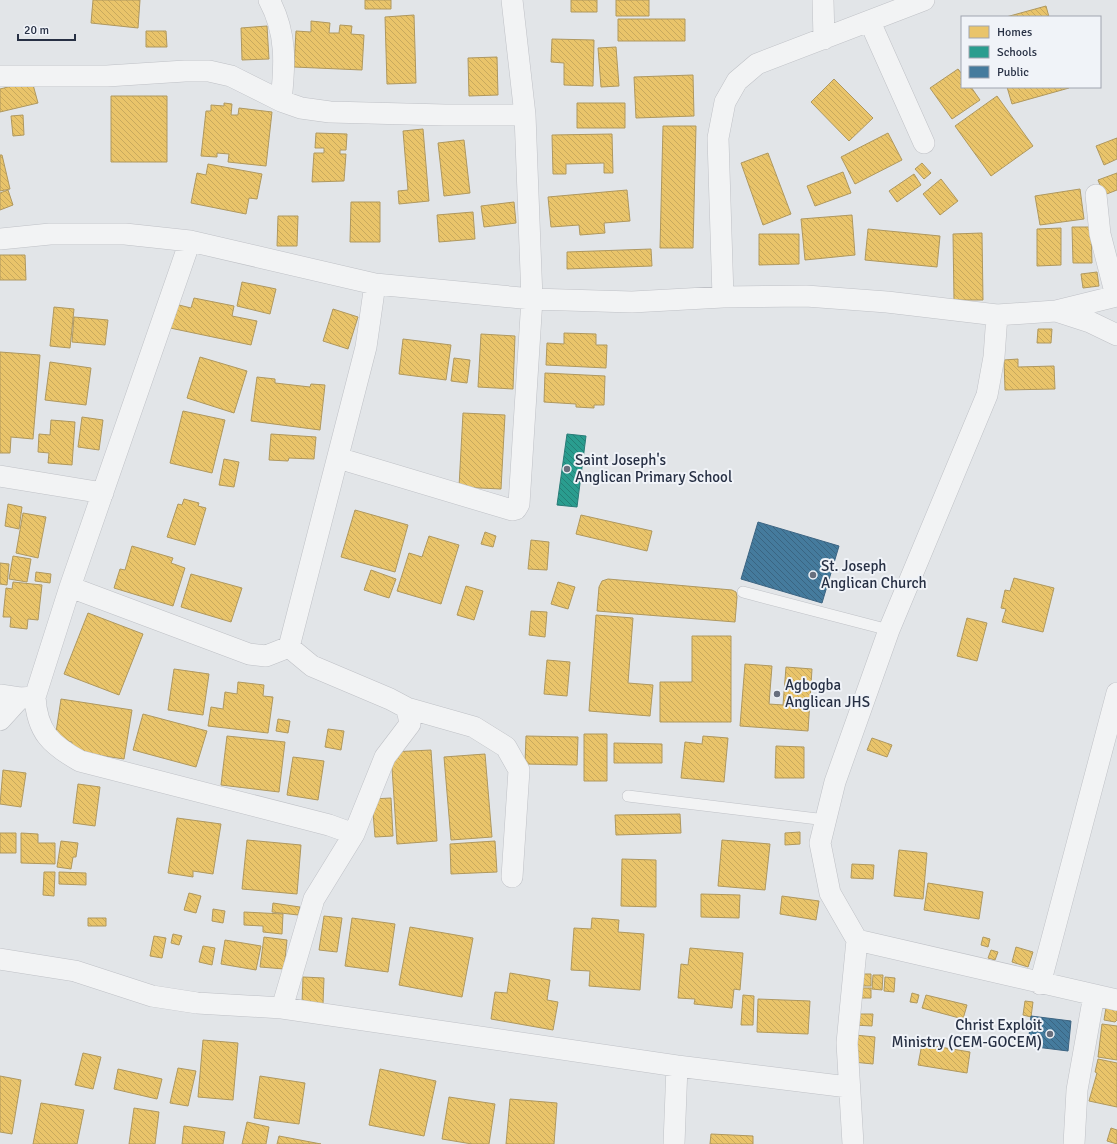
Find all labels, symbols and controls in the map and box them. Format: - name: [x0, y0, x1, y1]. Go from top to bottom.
- scale bar: [18, 16, 75, 42]
- legend: [961, 16, 1101, 88]
- text: 20 m: [24, 23, 49, 38]
- text: Homes: [997, 25, 1032, 40]
- text: Schools: [997, 45, 1037, 60]
- text: Public: [997, 65, 1029, 80]
- place label: Saint Joseph's Anglican Primary School: [575, 451, 732, 486]
- marker: Saint Joseph's Anglican Primary School: [562, 464, 572, 474]
- place label: St. Joseph Anglican Church: [821, 557, 927, 592]
- marker: St. Joseph Anglican Church: [808, 570, 818, 580]
- place label: Agbogba Anglican JHS: [785, 676, 870, 711]
- marker: Agbogba Anglican JHS: [772, 689, 782, 699]
- place label: Christ Exploit Ministry (CEM-GOCEM): [892, 1016, 1042, 1051]
- marker: Christ Exploit Ministry (CEM-GOCEM): [1045, 1029, 1055, 1039]

